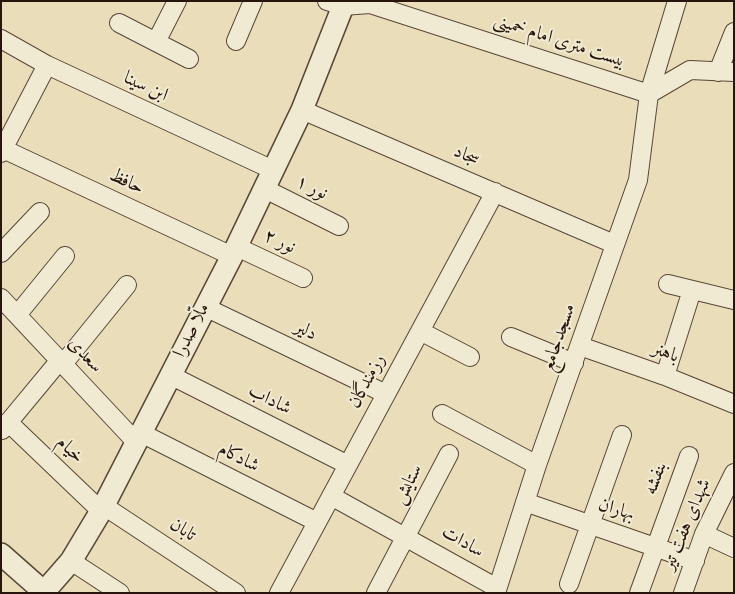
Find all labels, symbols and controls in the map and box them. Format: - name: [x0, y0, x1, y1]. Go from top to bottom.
- street label: بیست متری امام خمینی: [490, 10, 628, 74]
- street label: ابن سینا: [119, 68, 171, 108]
- street label: سجاد: [449, 141, 483, 173]
- street label: حافظ: [105, 165, 147, 201]
- street label: نور ۱: [291, 172, 331, 206]
- street label: نور ۲: [259, 226, 299, 260]
- street label: ملّا صدرا: [170, 300, 216, 362]
- street label: مسجدجامع: [538, 301, 582, 375]
- street label: دلیر: [290, 317, 320, 347]
- street label: سعدی: [62, 333, 106, 379]
- street label: باهنر: [648, 339, 682, 369]
- street label: رزمندگان: [344, 351, 392, 413]
- street label: شاداب: [244, 381, 294, 421]
- street label: خیام: [50, 432, 88, 470]
- street label: شادکام: [214, 439, 262, 479]
- street label: بنفشه: [641, 460, 673, 498]
- street label: ستایش: [389, 461, 429, 509]
- street label: شهدای هفت تیر: [659, 476, 717, 574]
- street label: بهاران: [595, 495, 637, 527]
- street label: تابان: [165, 514, 199, 548]
- street label: سادات: [437, 522, 487, 564]

